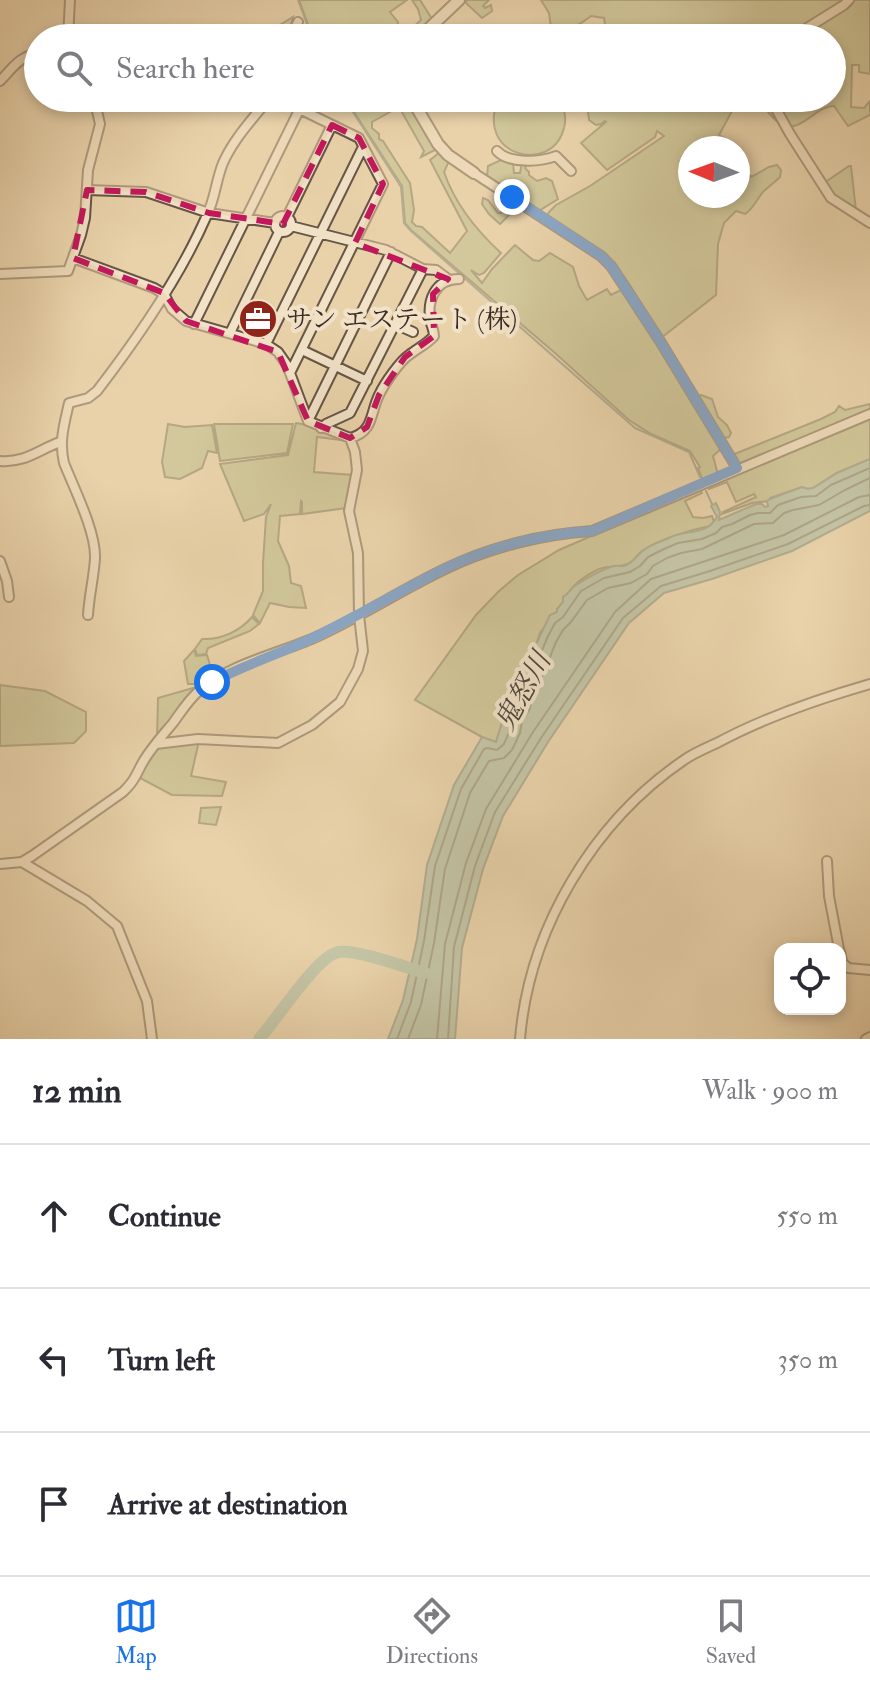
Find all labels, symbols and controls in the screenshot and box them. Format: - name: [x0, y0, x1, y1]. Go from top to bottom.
- search box: [24, 24, 846, 112]
- icon: search: [52, 46, 96, 90]
- text: Search here: [116, 50, 255, 87]
- north arrow: [678, 136, 750, 208]
- route end: [494, 179, 530, 215]
- office icon: サン エステート (株): [237, 298, 279, 340]
- place label: サン エステート (株): [286, 304, 517, 336]
- water label: 鬼怒川: [488, 644, 560, 737]
- route start: [194, 664, 230, 700]
- map controls: [774, 943, 846, 1015]
- button: locate: [774, 943, 846, 1015]
- text: 12 min: [32, 1070, 121, 1113]
- text: Walk · 900 m: [702, 1075, 838, 1107]
- icon: ahead: [32, 1194, 76, 1238]
- text: Continue: [108, 1198, 221, 1235]
- text: 550 m: [776, 1200, 838, 1232]
- icon: left: [32, 1338, 76, 1382]
- text: Turn left: [108, 1342, 215, 1379]
- text: 350 m: [778, 1344, 838, 1376]
- icon: arrive: [32, 1482, 76, 1526]
- text: Arrive at destination: [108, 1486, 348, 1523]
- tab: Map: [114, 1594, 158, 1670]
- tab: Directions: [386, 1594, 478, 1670]
- tab: Saved: [706, 1594, 756, 1670]

